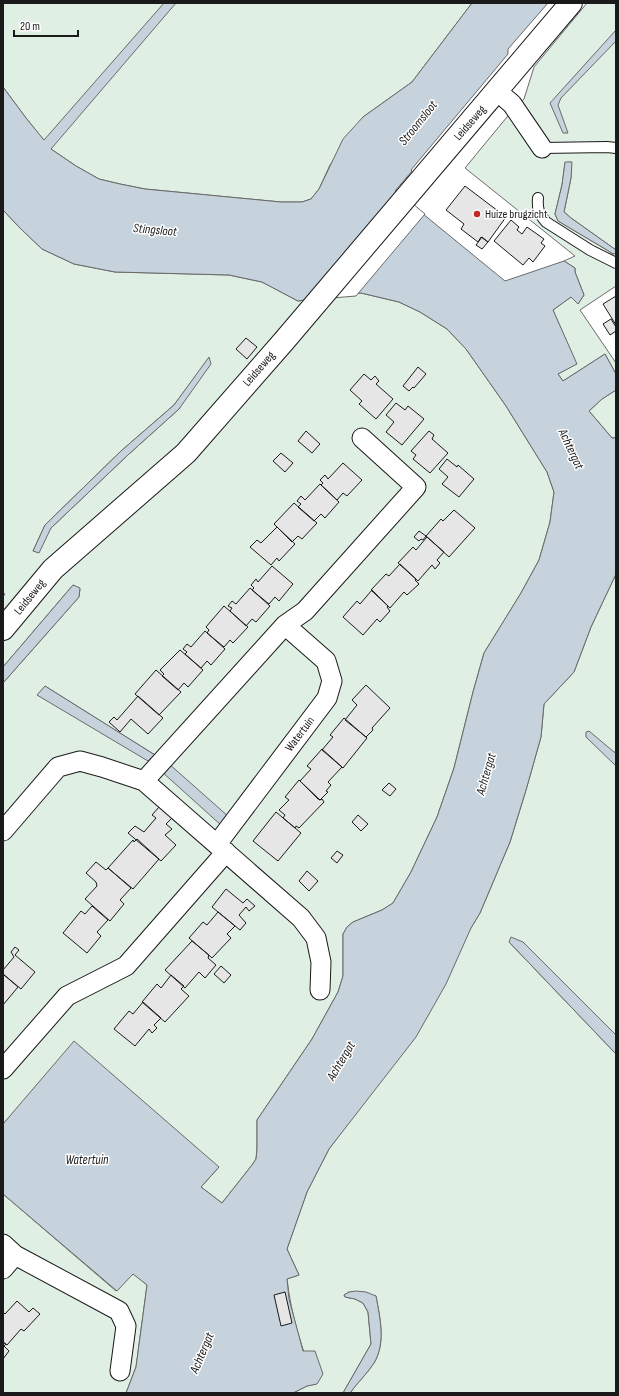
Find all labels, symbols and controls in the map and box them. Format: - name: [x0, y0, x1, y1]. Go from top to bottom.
- scale bar: [14, 12, 78, 38]
- text: 20 m: [20, 19, 40, 34]
- water label: Stroomsloot: [395, 97, 442, 149]
- street label: Leidseweg: [451, 102, 489, 144]
- place label: Huize brugzicht: [485, 207, 548, 222]
- marker: Huize brugzicht: [472, 209, 482, 219]
- water label: Stingsloot: [132, 220, 179, 240]
- street label: Leidseweg: [240, 348, 278, 390]
- water label: Achtergat: [554, 425, 588, 473]
- street label: Leidseweg: [11, 576, 49, 618]
- street label: Watertuin: [282, 713, 318, 755]
- water label: Achtergat: [472, 750, 500, 798]
- water label: Achtergat: [323, 1038, 359, 1084]
- water label: Watertuin: [65, 1152, 109, 1168]
- water label: Achtergat: [186, 1329, 218, 1377]

